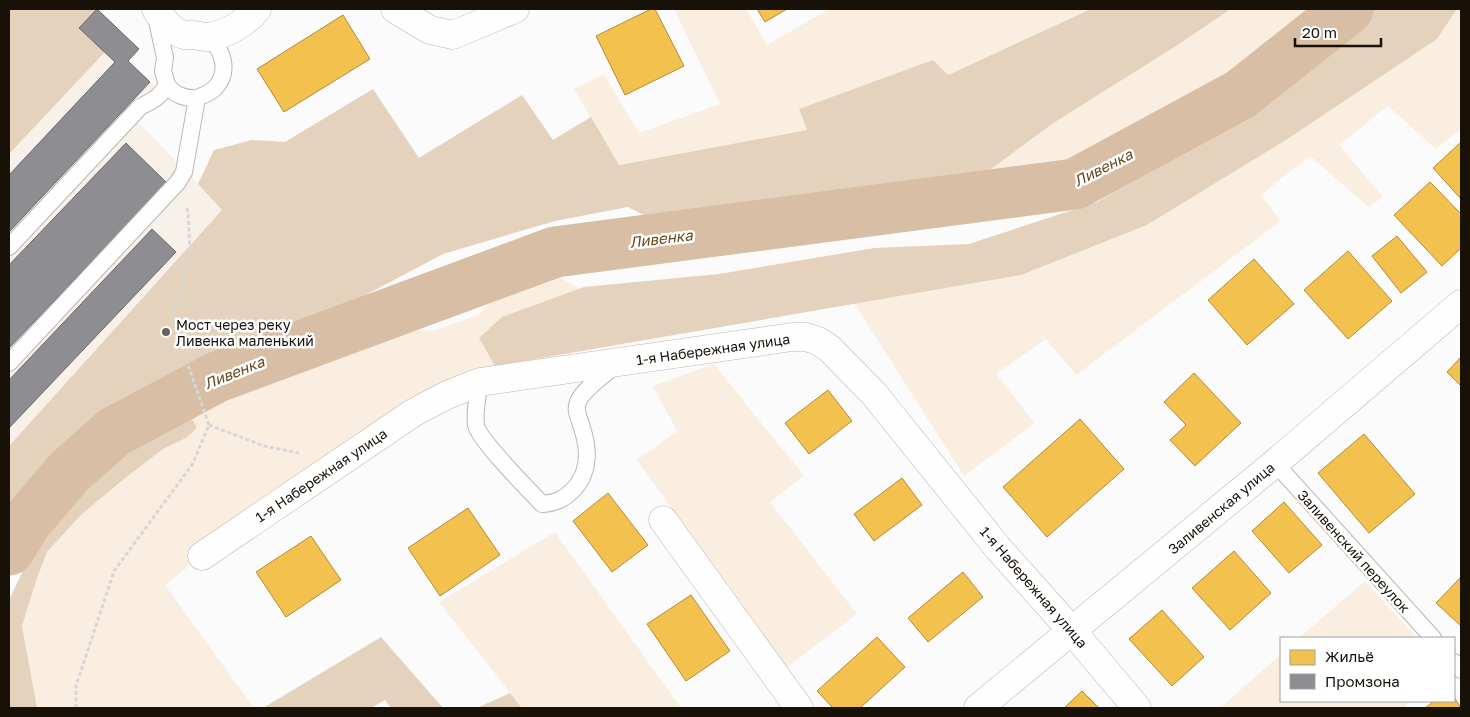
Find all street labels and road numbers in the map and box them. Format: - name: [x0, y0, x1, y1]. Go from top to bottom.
- street label: 1-я Набережная улица: [635, 330, 791, 368]
- street label: 1-я Набережная улица: [252, 425, 390, 525]
- street label: Заливенская улица: [1164, 458, 1278, 558]
- street label: Заливенский переулок: [1294, 486, 1414, 616]
- street label: 1-я Набережная улица: [977, 523, 1091, 651]

